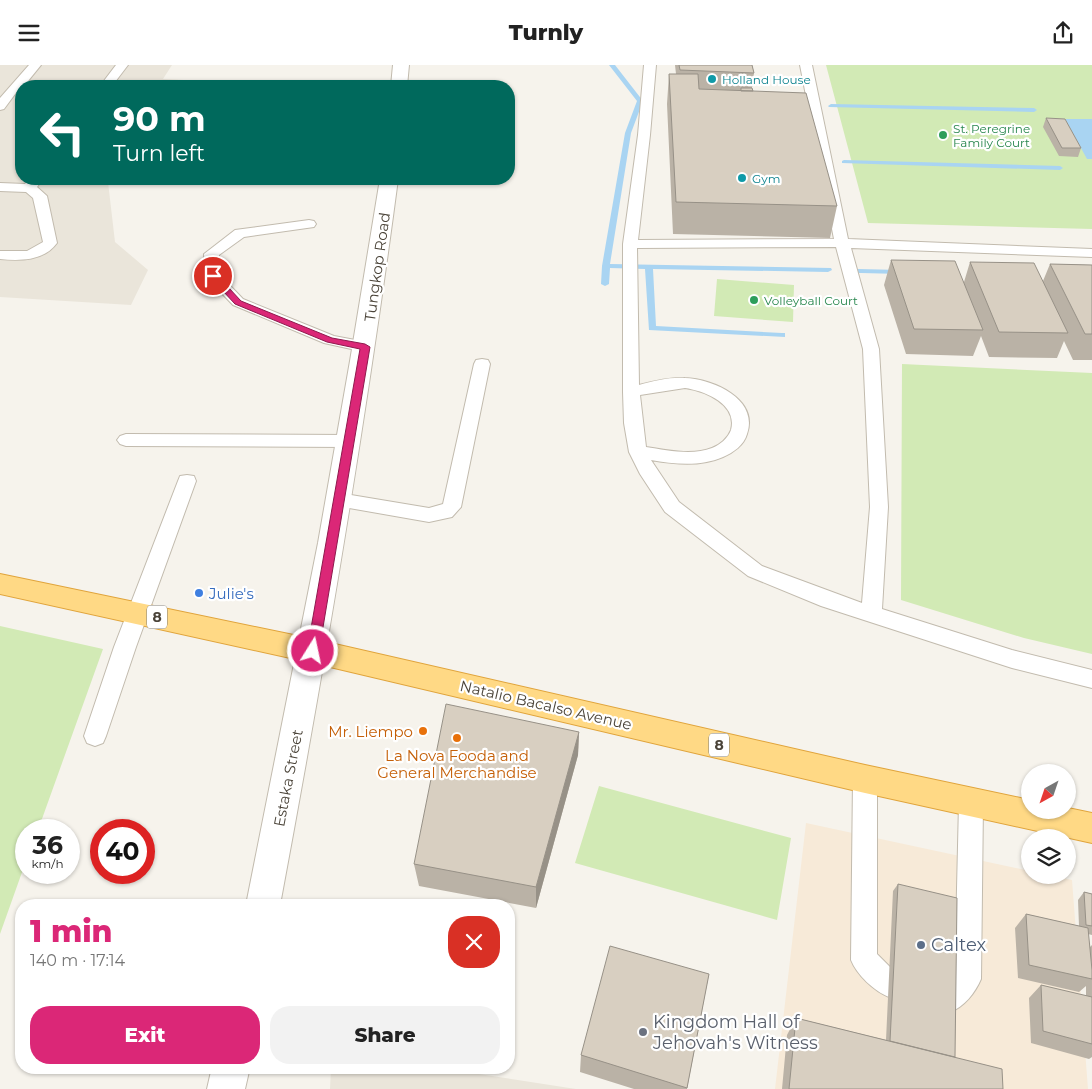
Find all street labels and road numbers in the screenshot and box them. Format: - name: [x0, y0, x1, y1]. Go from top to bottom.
- street label: Tungkop Road: [360, 211, 394, 323]
- road number: 8: [147, 605, 167, 629]
- street label: Natalio Bacalso Avenue: [458, 676, 634, 734]
- street label: Estaka Street: [269, 728, 307, 828]
- road number: 8: [709, 733, 729, 757]

